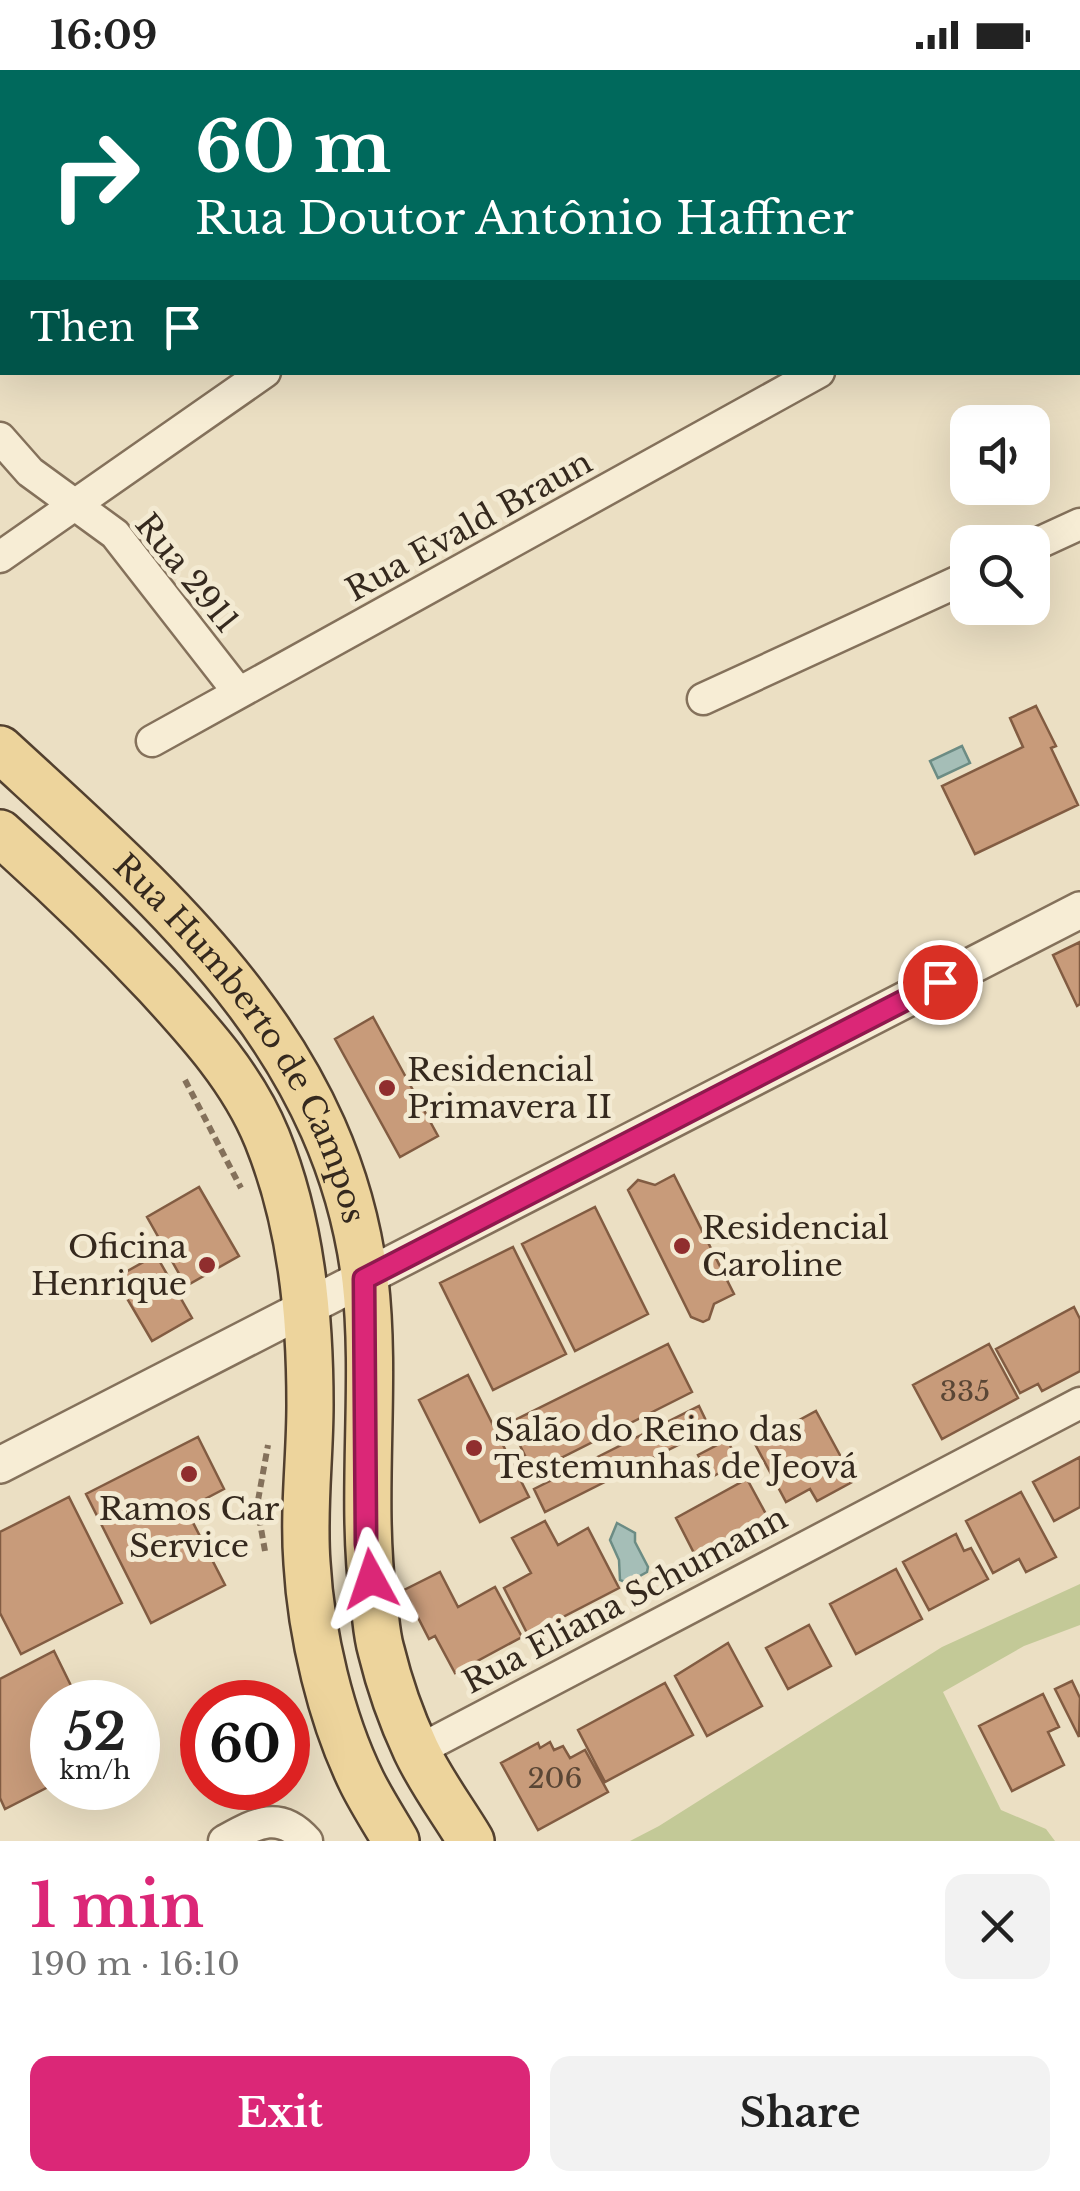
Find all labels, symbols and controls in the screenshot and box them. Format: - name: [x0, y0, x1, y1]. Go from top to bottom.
- text: 16:09: [50, 12, 157, 59]
- text: 60 m: [195, 104, 391, 191]
- icon: right: [30, 110, 160, 240]
- text: Rua Doutor Antônio Haffner: [195, 190, 854, 246]
- icon: arrive: [155, 300, 210, 355]
- text: Then: [30, 304, 135, 351]
- map controls: [950, 405, 1050, 625]
- button: sound: [950, 405, 1050, 505]
- street label: Rua Evald Braun: [339, 442, 599, 610]
- street label: Rua 2911: [127, 505, 247, 641]
- button: search: [950, 525, 1050, 625]
- street label: Rua Humberto de Campos: [105, 845, 374, 1227]
- pin: [898, 940, 983, 1025]
- icon: arrive: [913, 955, 968, 1010]
- place label: Residencial Primavera II: [407, 1050, 612, 1127]
- marker: Residencial Primavera II: [376, 1077, 398, 1099]
- place label: Residencial Caroline: [702, 1208, 889, 1285]
- place label: Oficina Henrique: [31, 1227, 187, 1304]
- marker: Residencial Caroline: [671, 1235, 693, 1257]
- marker: Oficina Henrique: [196, 1254, 218, 1276]
- house number: 335: [940, 1374, 990, 1409]
- place label: Salão do Reino das Testemunhas de Jeová: [494, 1410, 858, 1487]
- marker: Salão do Reino das Testemunhas de Jeová: [463, 1437, 485, 1459]
- marker: Ramos Car Service: [178, 1463, 200, 1485]
- place label: Ramos Car Service: [99, 1489, 280, 1566]
- street label: Rua Eliana Schumann: [456, 1497, 794, 1703]
- position arrow: [319, 1527, 423, 1631]
- speed limit sign: 60: [180, 1680, 310, 1810]
- text: 52: [64, 1701, 126, 1764]
- text: km/h: [60, 1755, 130, 1786]
- house number: 206: [527, 1761, 583, 1796]
- text: 1 min: [30, 1869, 204, 1943]
- button: close: [945, 1874, 1050, 1979]
- text: 190 m · 16:10: [30, 1944, 240, 1984]
- button: Exit: [30, 2056, 530, 2171]
- button: Share: [550, 2056, 1050, 2171]

